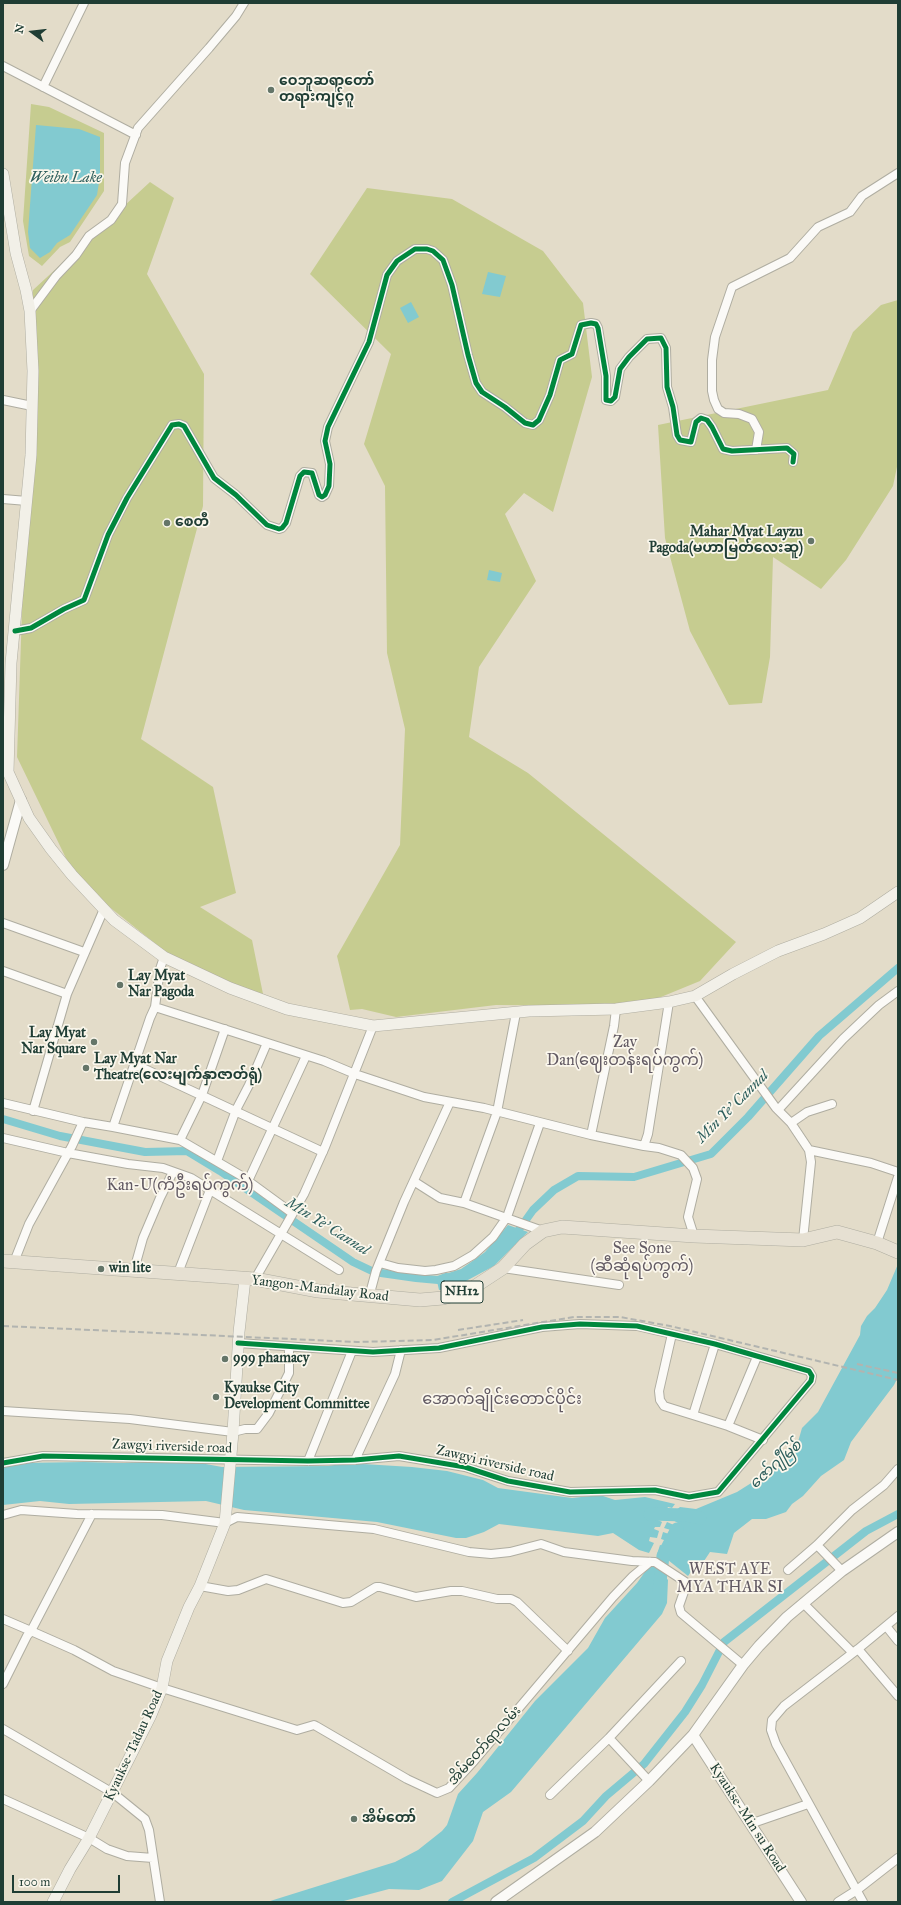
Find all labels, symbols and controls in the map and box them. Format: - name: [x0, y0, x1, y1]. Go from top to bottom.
- north arrow: [12, 12, 52, 52]
- text: N: [12, 23, 27, 35]
- place label: ဝေဘူဆရာတော် တရားကျင့်ဂူ: [279, 74, 374, 106]
- marker: ဝေဘူဆရာတော် တရားကျင့်ဂူ: [266, 85, 276, 95]
- water label: Weibu Lake: [30, 169, 102, 187]
- place label: စေတီ: [175, 515, 209, 531]
- marker: စေတီ: [162, 518, 172, 528]
- place label: Mahar Myat Layzu Pagoda(မဟာမြတ်လေးဆူ): [649, 525, 803, 558]
- marker: Mahar Myat Layzu Pagoda(မဟာမြတ်လေးဆူ): [806, 536, 816, 546]
- place label: Lay Myat Nar Pagoda: [128, 969, 194, 1002]
- marker: Lay Myat Nar Pagoda: [115, 980, 125, 990]
- place label: Lay Myat Nar Square: [21, 1026, 86, 1058]
- district label: Zay Dan(ဈေးတန်းရပ်ကွက်): [547, 1033, 703, 1071]
- marker: Lay Myat Nar Square: [89, 1037, 99, 1047]
- place label: Lay Myat Nar Theatre(လေးမျက်နှာဇာတ်ရုံ): [94, 1052, 262, 1084]
- marker: Lay Myat Nar Theatre(လေးမျက်နှာဇာတ်ရုံ): [81, 1063, 91, 1073]
- water label: Min Ye' Cannal: [693, 1067, 773, 1147]
- district label: Kan-U(ကံဦးရပ်ကွက်): [107, 1176, 253, 1196]
- water label: Min Ye' Cannal: [282, 1194, 372, 1260]
- district label: See Sone (ဆီဆုံရပ်ကွက်): [591, 1239, 693, 1277]
- place label: win lite: [109, 1261, 151, 1277]
- marker: win lite: [96, 1264, 106, 1274]
- street label: Yangon-Mandalay Road: [250, 1272, 390, 1306]
- road number: NH12: [441, 1281, 483, 1303]
- place label: 999 phamacy: [233, 1351, 309, 1367]
- marker: 999 phamacy: [220, 1354, 230, 1364]
- place label: Kyaukse City Development Committee: [224, 1381, 370, 1414]
- district label: အောက်ချိုင်းတောင်ပိုင်း: [422, 1390, 582, 1410]
- marker: Kyaukse City Development Committee: [211, 1392, 221, 1402]
- street label: Zawgyi riverside road: [112, 1437, 232, 1457]
- water label: ဇော်ဂျီမြစ်: [746, 1437, 806, 1493]
- street label: Zawgyi riverside road: [434, 1442, 556, 1486]
- district label: WEST AYE MYA THAR SI: [671, 1560, 789, 1598]
- street label: Kyaukse-Tadau Road: [101, 1688, 167, 1804]
- street label: အိမ်တော်ရာလမ်း: [445, 1703, 525, 1789]
- street label: Kyaukse-Min su Road: [705, 1760, 789, 1876]
- place label: အိမ်တော်: [362, 1811, 416, 1827]
- marker: အိမ်တော်: [349, 1814, 359, 1824]
- scale bar: [14, 1867, 122, 1893]
- text: 100 m: [19, 1875, 50, 1889]

